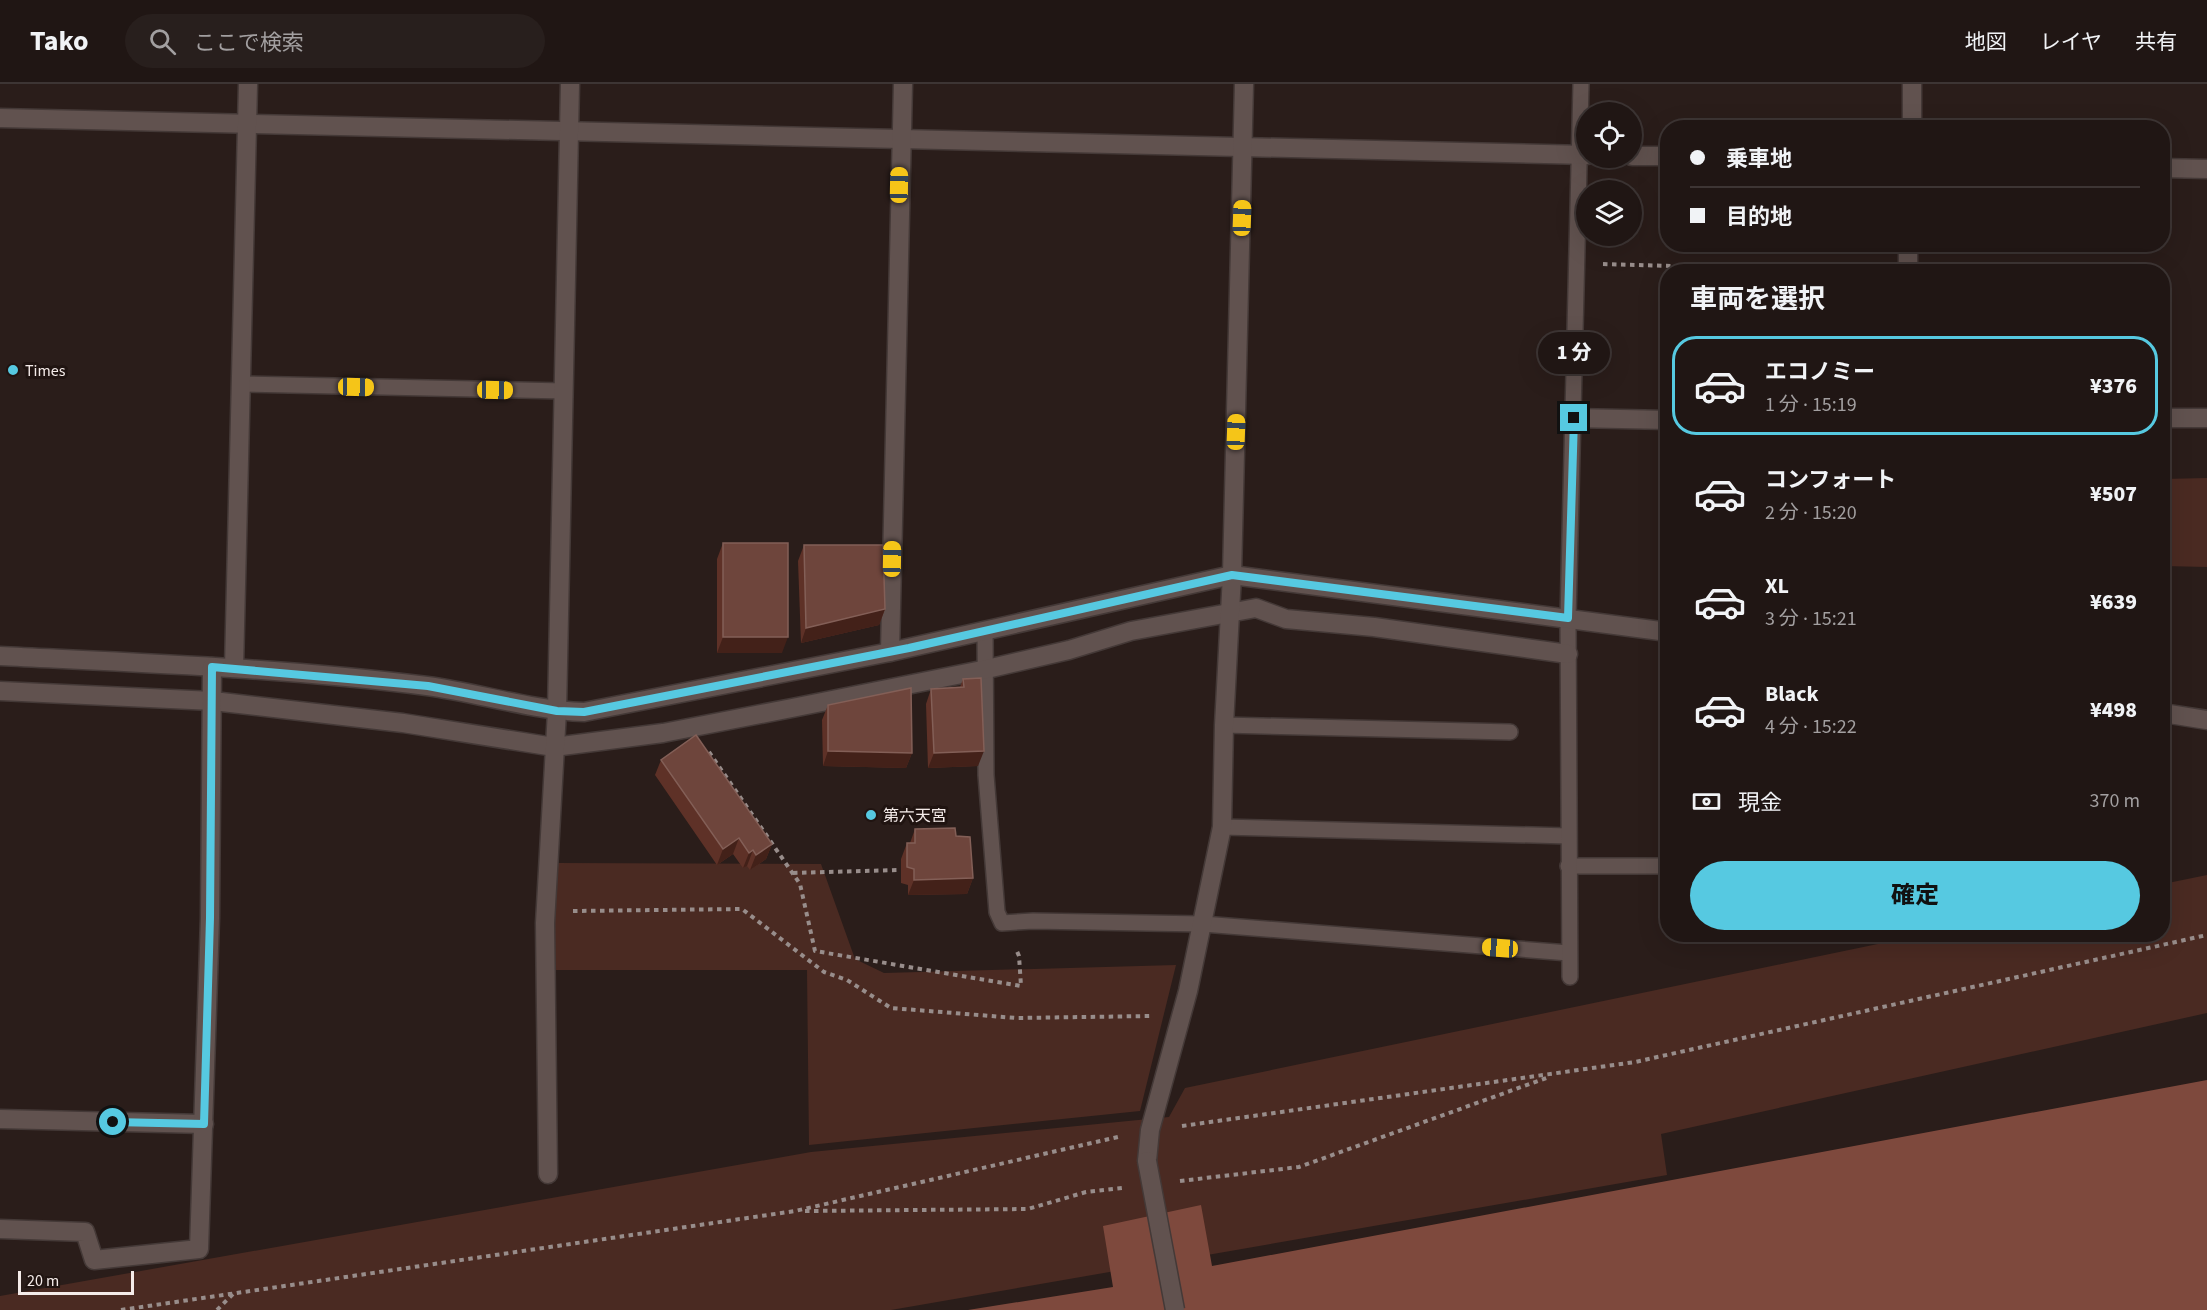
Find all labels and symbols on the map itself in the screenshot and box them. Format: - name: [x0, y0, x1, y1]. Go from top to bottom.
- car: [890, 167, 908, 203]
- car: [1232, 200, 1252, 236]
- callout: 1 分: [1538, 331, 1610, 373]
- place label: Times: [25, 360, 66, 382]
- marker: Times: [6, 363, 20, 377]
- car: [338, 378, 374, 396]
- car: [477, 381, 513, 399]
- route end: [1560, 404, 1587, 431]
- car: [1226, 414, 1246, 450]
- car: [883, 541, 901, 577]
- place label: 第六天宮: [883, 805, 947, 827]
- marker: 第六天宮: [864, 808, 878, 822]
- car: [1481, 938, 1519, 958]
- route start: [99, 1108, 126, 1135]
- scale bar: [18, 1268, 134, 1296]

